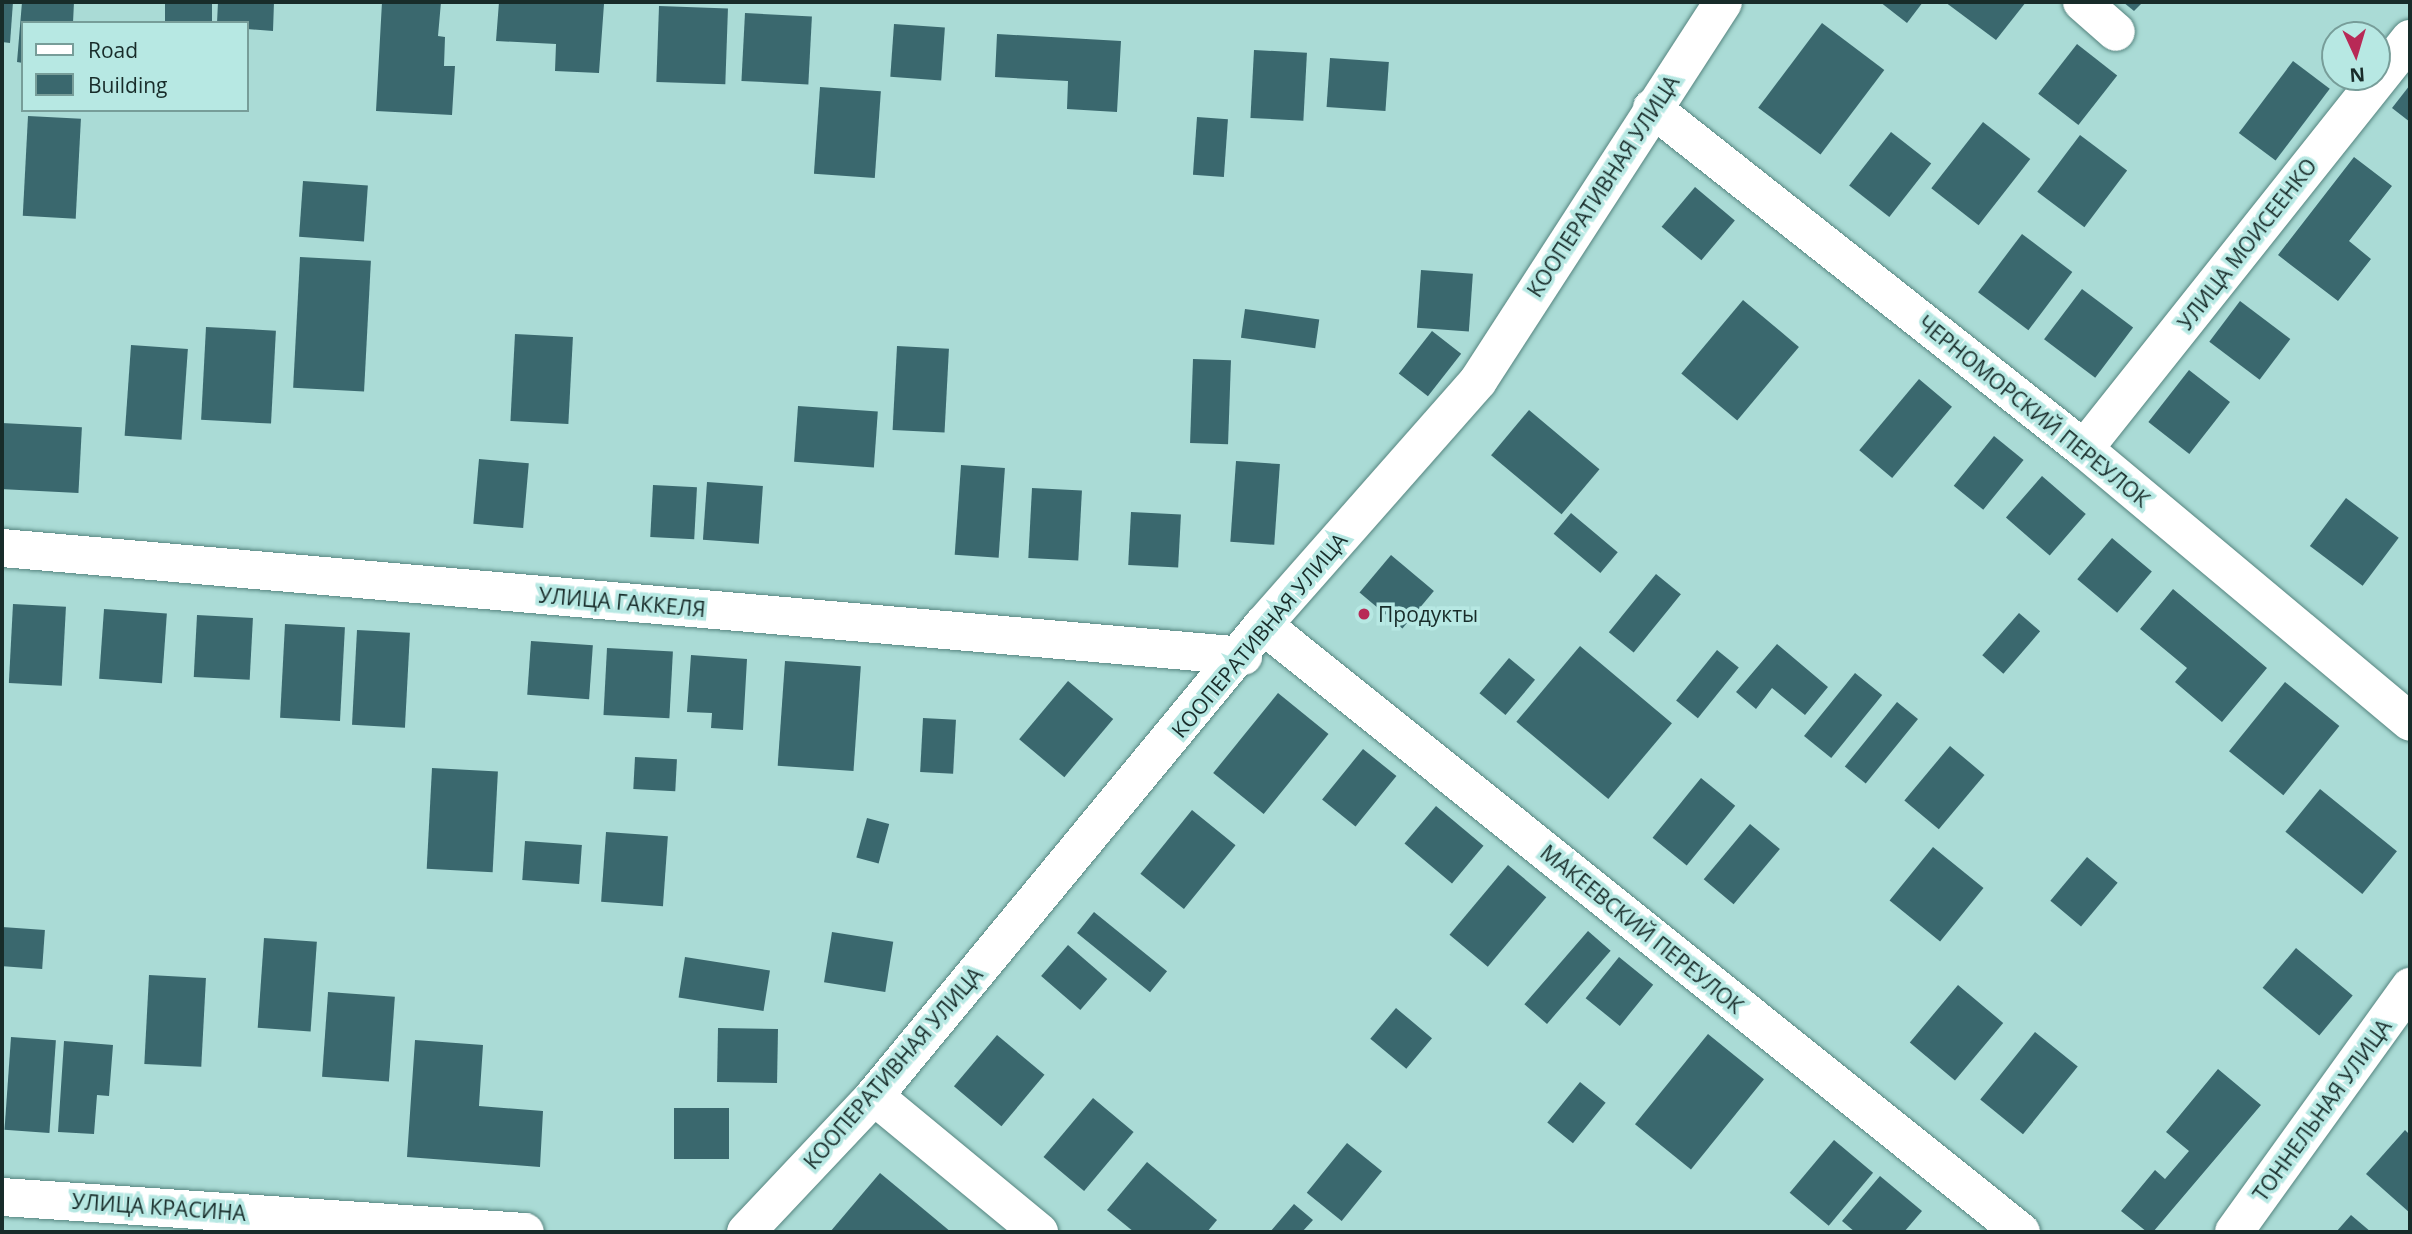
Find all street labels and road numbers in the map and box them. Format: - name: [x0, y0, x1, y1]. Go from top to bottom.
- street label: КООПЕРАТИВНАЯ УЛИЦА: [1522, 70, 1684, 302]
- street label: УЛИЦА МОИСЕЕНКО: [2172, 153, 2322, 335]
- street label: ЧЕРНОМОРСКИЙ ПЕРЕУЛОК: [1913, 310, 2155, 512]
- street label: КООПЕРАТИВНАЯ УЛИЦА: [1166, 528, 1352, 742]
- street label: УЛИЦА ГАККЕЛЯ: [538, 582, 706, 622]
- street label: МАКЕЕВСКИЙ ПЕРЕУЛОК: [1536, 839, 1748, 1019]
- street label: КООПЕРАТИВНАЯ УЛИЦА: [798, 962, 988, 1174]
- street label: ТОННЕЛЬНАЯ УЛИЦА: [2248, 1014, 2396, 1206]
- street label: УЛИЦА КРАСИНА: [71, 1188, 247, 1226]

